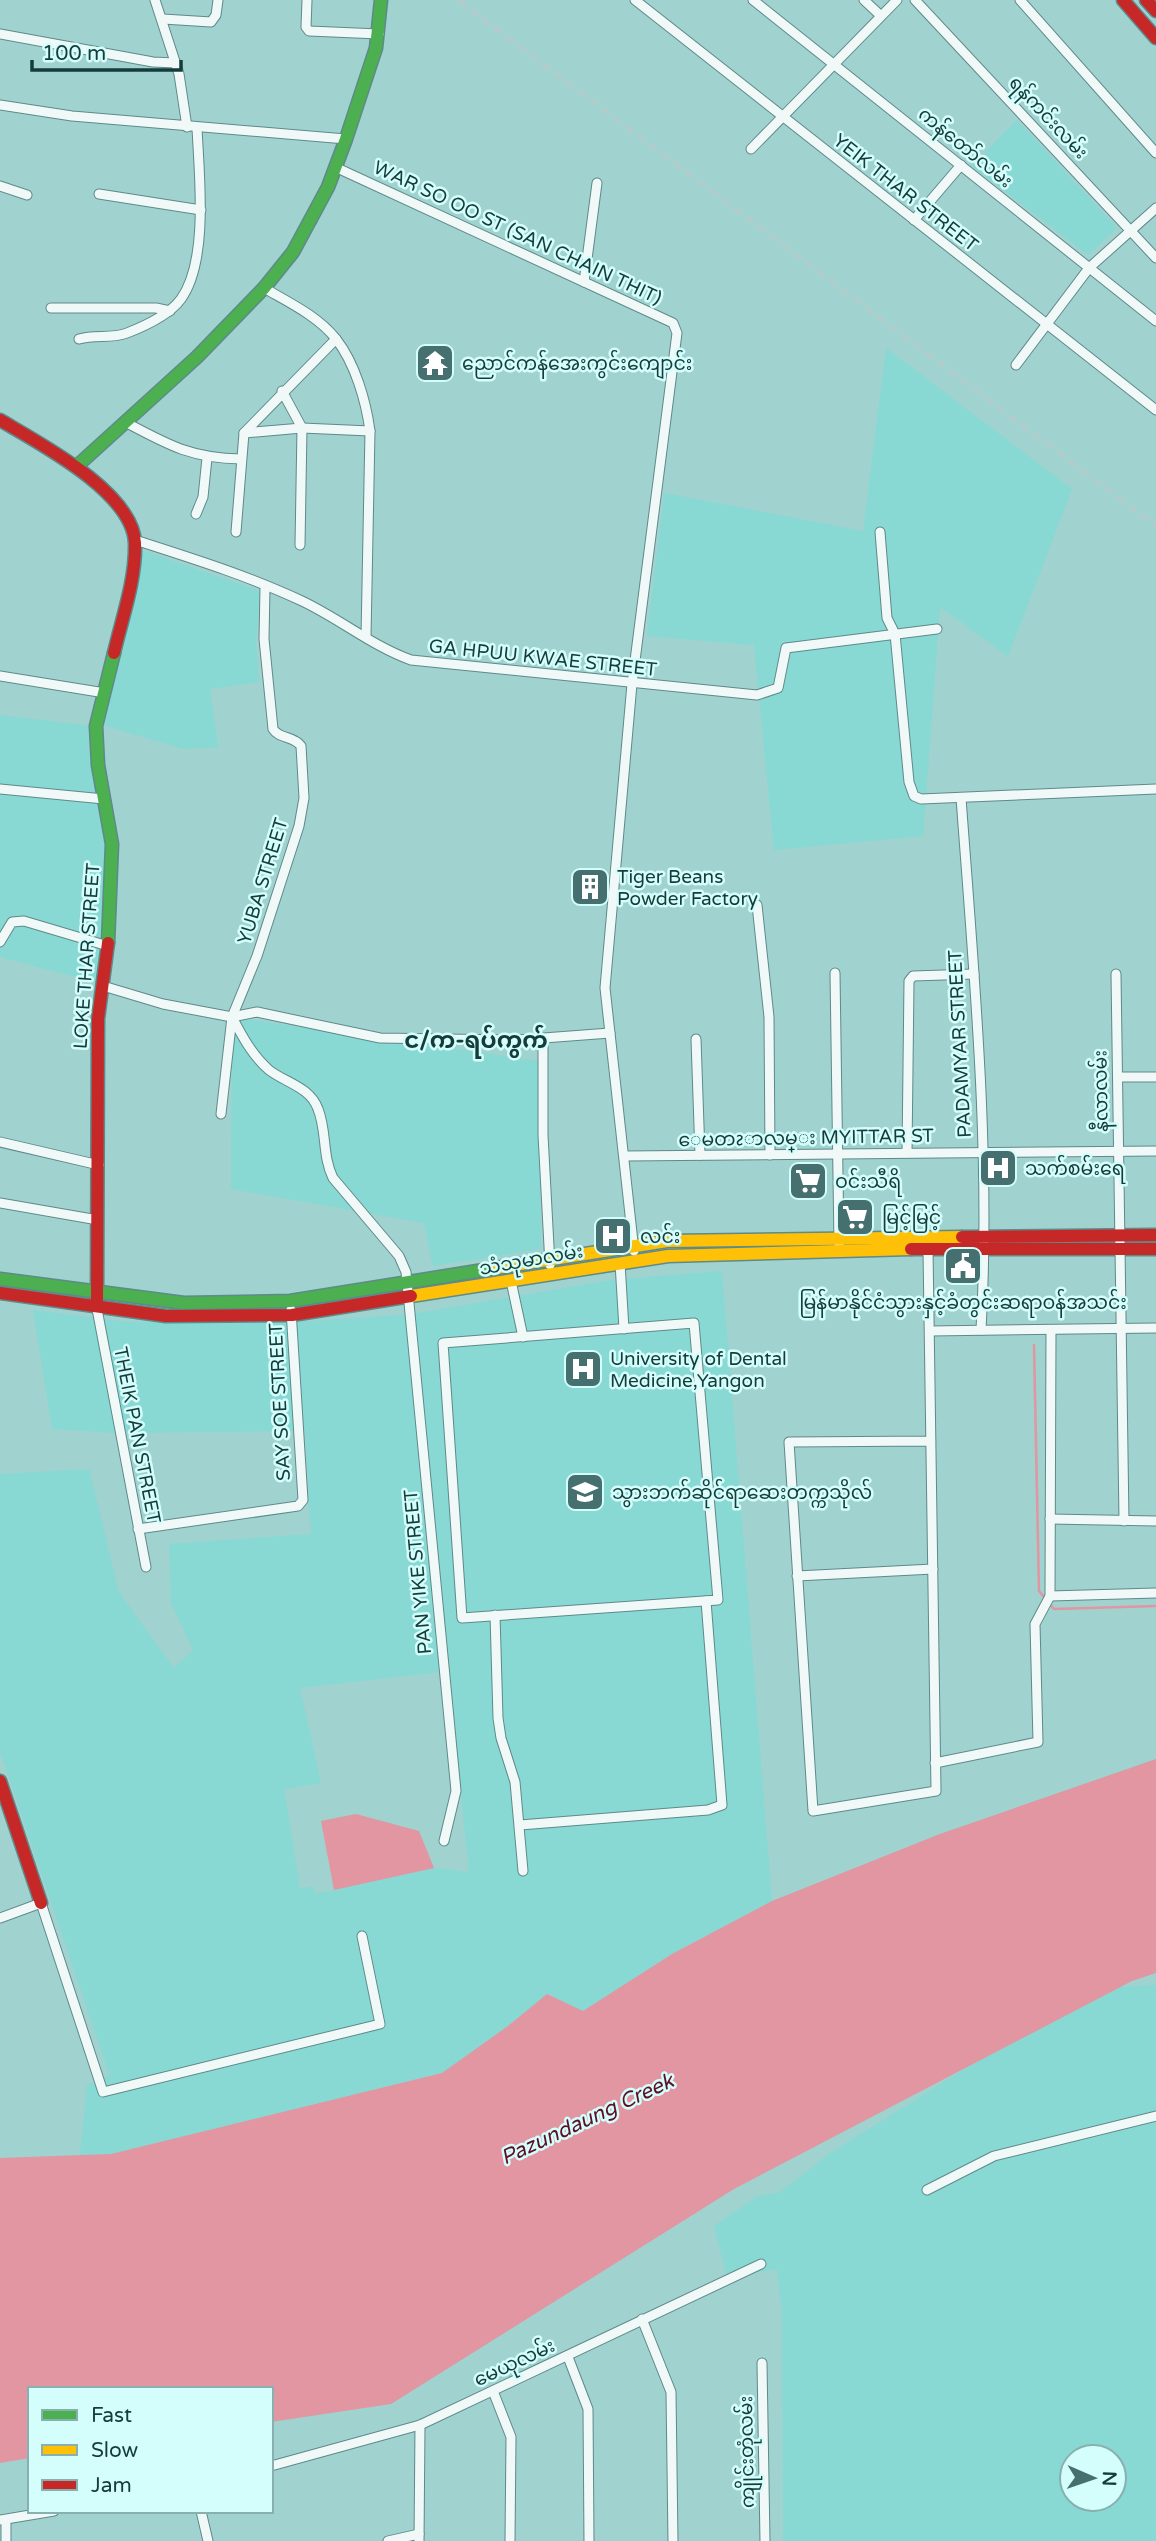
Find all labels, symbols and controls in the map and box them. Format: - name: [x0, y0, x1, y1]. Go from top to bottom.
- scale bar: [32, 28, 180, 72]
- text: 100 m: [42, 41, 106, 66]
- street label: ရန်ကင်းလမ်း: [1001, 69, 1095, 166]
- street label: ကန်တော်လမ်း: [911, 100, 1019, 196]
- street label: YEIK THAR STREET: [829, 129, 983, 256]
- street label: WAR SO OO ST (SAN CHAIN THIT): [370, 156, 665, 310]
- temple icon: ညောင်ကန်အေးကွင်းကျောင်း: [414, 342, 456, 384]
- place label: ညောင်ကန်အေးကွင်းကျောင်း: [462, 349, 692, 379]
- street label: GA HPUU KWAE STREET: [428, 635, 659, 681]
- street label: YUBA STREET: [233, 815, 293, 947]
- street label: LOKE THAR STREET: [70, 862, 105, 1050]
- building icon: Tiger Beans Powder Factory: [569, 866, 611, 908]
- place label: Tiger Beans Powder Factory: [617, 866, 758, 910]
- street label: PADAMYAR STREET: [944, 949, 976, 1138]
- district label: င/က-ရပ်ကွက်: [404, 1024, 548, 1059]
- street label: နီလာလမ်း: [1085, 1050, 1117, 1132]
- street label: ေမတၩာလမ္း MYITTAR ST: [678, 1125, 934, 1155]
- hospital icon: သက်စမ်းရေ: [977, 1147, 1019, 1189]
- place label: သက်စမ်းရေ: [1025, 1154, 1126, 1184]
- supermarket icon: ဝင်းသီရိ: [787, 1160, 829, 1202]
- place label: ဝင်းသီရိ: [835, 1167, 902, 1197]
- supermarket icon: မြင့်မြင့်: [834, 1196, 876, 1238]
- place label: မြင့်မြင့်: [882, 1203, 941, 1233]
- hospital icon: လင်း: [592, 1215, 634, 1257]
- place label: လင်း: [640, 1222, 680, 1248]
- street label: သံသုမာလမ်း: [477, 1236, 586, 1285]
- public building icon: မြန်မာနိုင်ငံသွားနှင့်ခံတွင်းဆရာဝန်အသင်း: [942, 1245, 984, 1287]
- place label: မြန်မာနိုင်ငံသွားနှင့်ခံတွင်းဆရာဝန်အသင်း: [799, 1288, 1127, 1319]
- street label: SAY SOE STREET: [265, 1322, 295, 1481]
- street label: THEIK PAN STREET: [109, 1345, 165, 1526]
- hospital icon: University of Dental Medicine,Yangon: [562, 1348, 604, 1390]
- place label: University of Dental Medicine,Yangon: [610, 1348, 787, 1392]
- school or university icon: သွားဘက်‌ဆိုင်ရာဆေးတက္ကသိုလ်: [564, 1471, 606, 1513]
- place label: သွားဘက်‌ဆိုင်ရာဆေးတက္ကသိုလ်: [612, 1478, 872, 1509]
- street label: PAN YIKE STREET: [400, 1488, 436, 1655]
- water label: Pazundaung Creek: [497, 2068, 679, 2171]
- street label: မေယုလမ်း: [469, 2331, 561, 2396]
- legend: [28, 2387, 273, 2513]
- street label: ကျိုင်းတုံလမ်း: [731, 2396, 764, 2508]
- text: Fast: [91, 2403, 132, 2428]
- text: Slow: [91, 2438, 139, 2463]
- north arrow: [1058, 2443, 1128, 2513]
- text: N: [1098, 2471, 1120, 2487]
- text: Jam: [91, 2473, 132, 2498]

